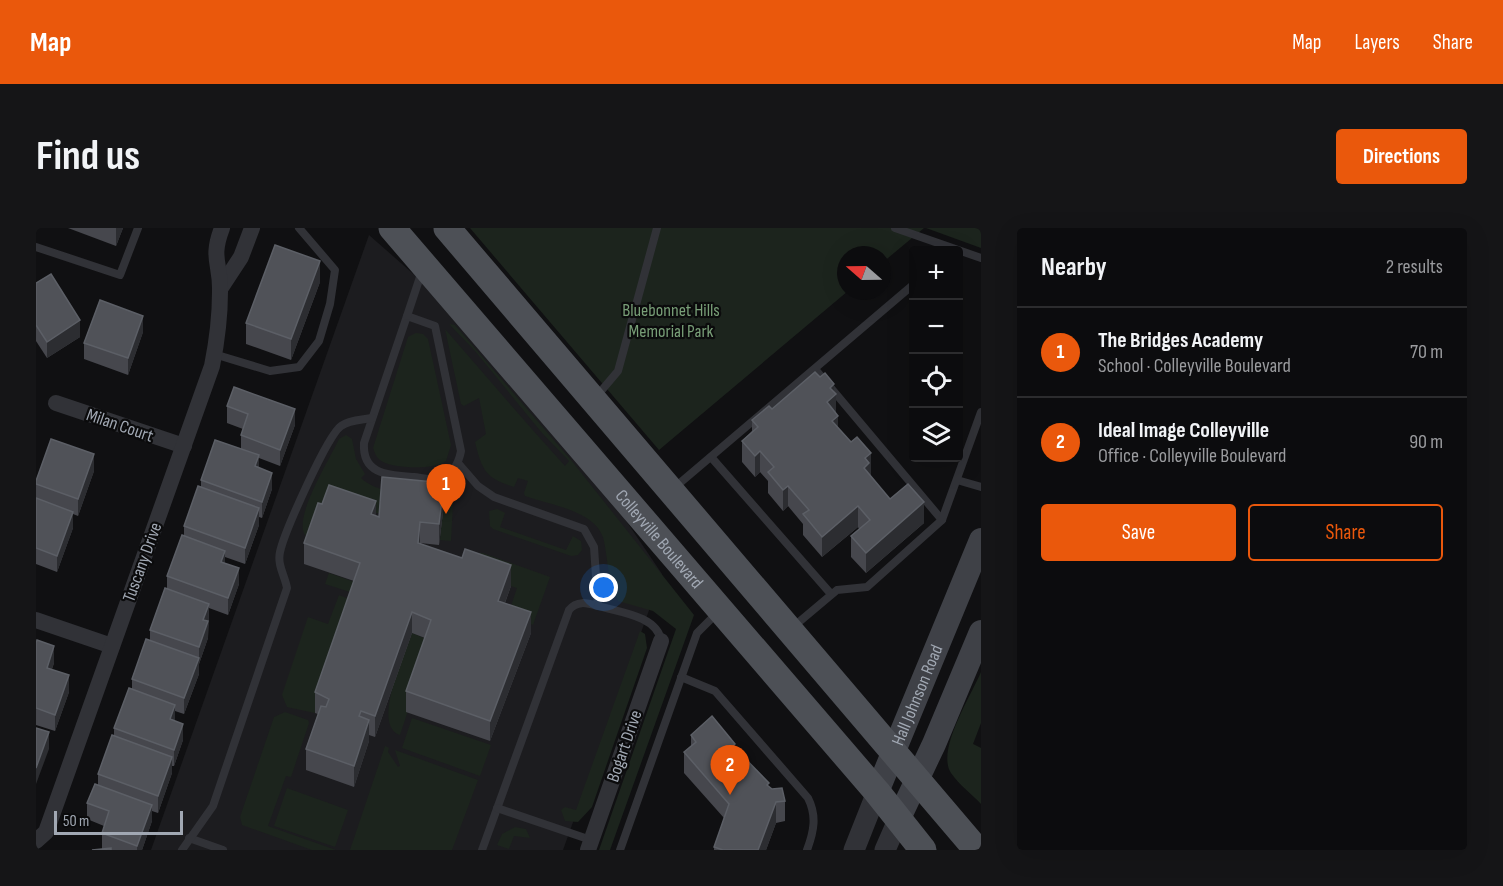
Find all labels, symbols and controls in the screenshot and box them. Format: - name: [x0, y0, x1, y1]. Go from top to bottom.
- text: Map: [30, 26, 71, 59]
- text: Map: [1292, 30, 1321, 55]
- text: Layers: [1354, 30, 1400, 55]
- text: Share: [1433, 30, 1473, 55]
- button: Directions: [1336, 129, 1467, 184]
- text: Find us: [36, 131, 140, 182]
- north arrow: [837, 246, 891, 300]
- map controls: [909, 246, 963, 462]
- button: +: [909, 246, 963, 300]
- text: Nearby: [1041, 252, 1107, 283]
- text: 2 results: [1386, 255, 1443, 279]
- park label: Bluebonnet Hills Memorial Park: [622, 300, 720, 342]
- button: −: [909, 300, 963, 354]
- text: The Bridges Academy: [1098, 327, 1263, 354]
- text: 1: [1057, 340, 1064, 364]
- text: 70 m: [1410, 340, 1443, 364]
- button: locate: [909, 354, 963, 408]
- text: School · Colleyville Boulevard: [1098, 354, 1291, 378]
- street label: Milan Court: [84, 404, 157, 447]
- button: layers: [909, 408, 963, 462]
- text: Ideal Image Colleyville: [1098, 417, 1269, 444]
- text: 2: [1056, 430, 1065, 454]
- text: 90 m: [1409, 430, 1443, 454]
- text: Office · Colleyville Boulevard: [1098, 444, 1286, 468]
- pin: 1: [426, 464, 466, 514]
- street label: Colleyville Boulevard: [611, 485, 707, 593]
- button: Save: [1041, 504, 1236, 561]
- button: Share: [1248, 504, 1443, 561]
- street label: Tuscany Drive: [118, 520, 166, 605]
- your location: [589, 573, 618, 602]
- street label: Hall Johnson Road: [887, 642, 948, 749]
- street label: Bogart Drive: [602, 708, 647, 785]
- pin: 2: [710, 746, 750, 795]
- scale bar: [54, 808, 183, 836]
- text: 50 m: [63, 812, 89, 831]

